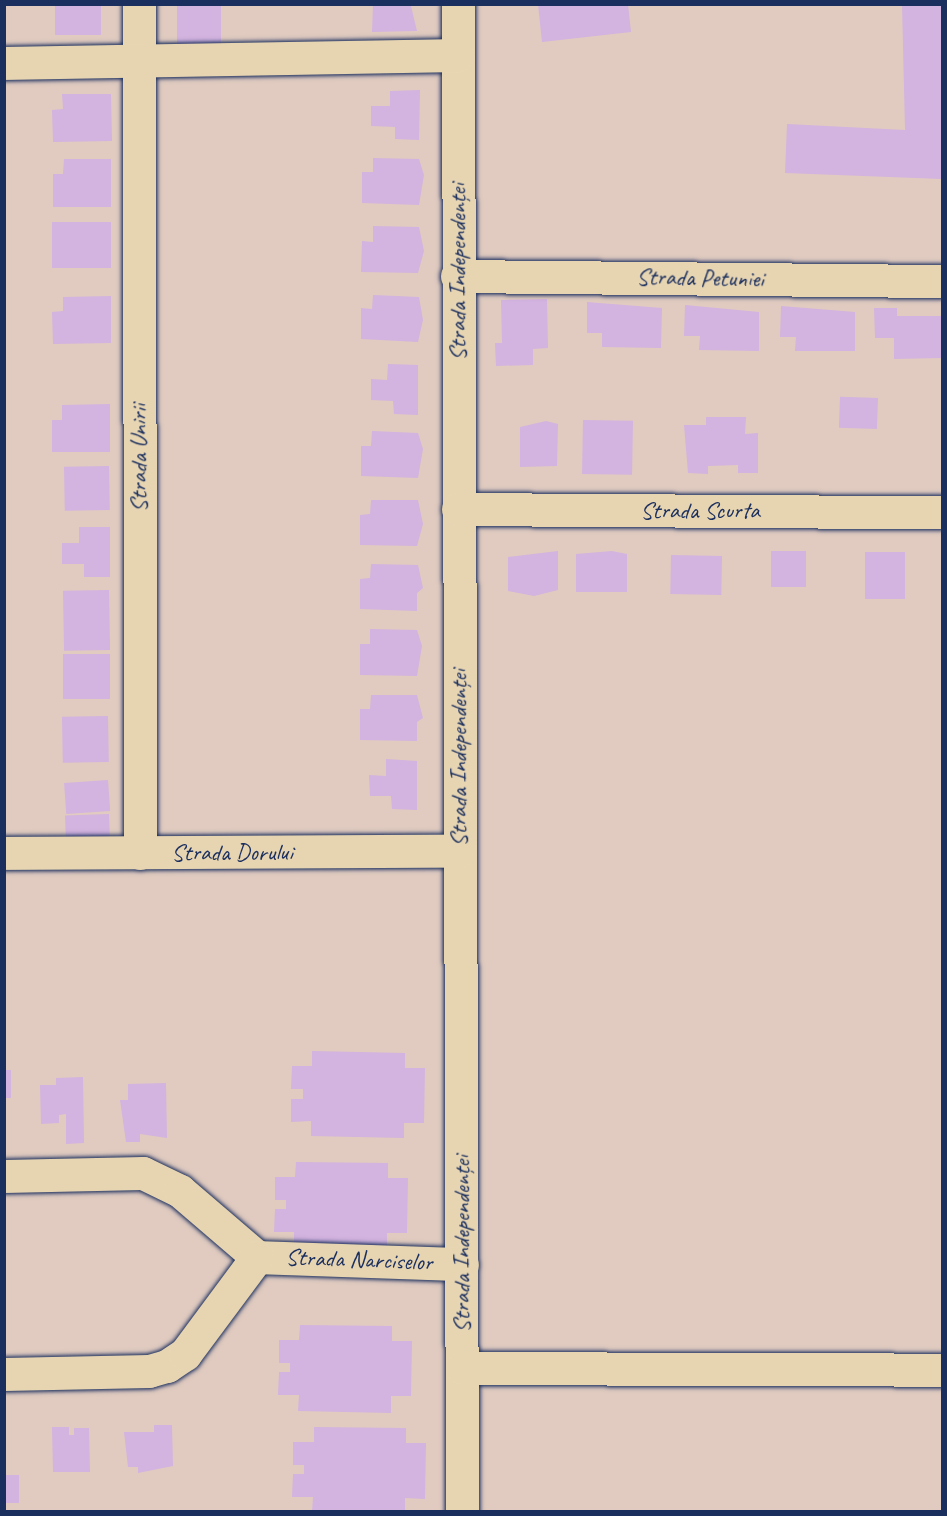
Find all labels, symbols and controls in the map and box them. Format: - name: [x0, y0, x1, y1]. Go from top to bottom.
- street label: Strada Independenței: [444, 183, 472, 361]
- street label: Strada Petuniei: [636, 262, 764, 294]
- street label: Strada Unirii: [125, 404, 153, 512]
- street label: Strada Scurta: [641, 497, 759, 525]
- street label: Strada Independenței: [445, 669, 473, 847]
- street label: Strada Dorului: [171, 839, 293, 867]
- street label: Strada Independenței: [448, 1155, 476, 1333]
- street label: Strada Narciselor: [285, 1243, 433, 1277]

